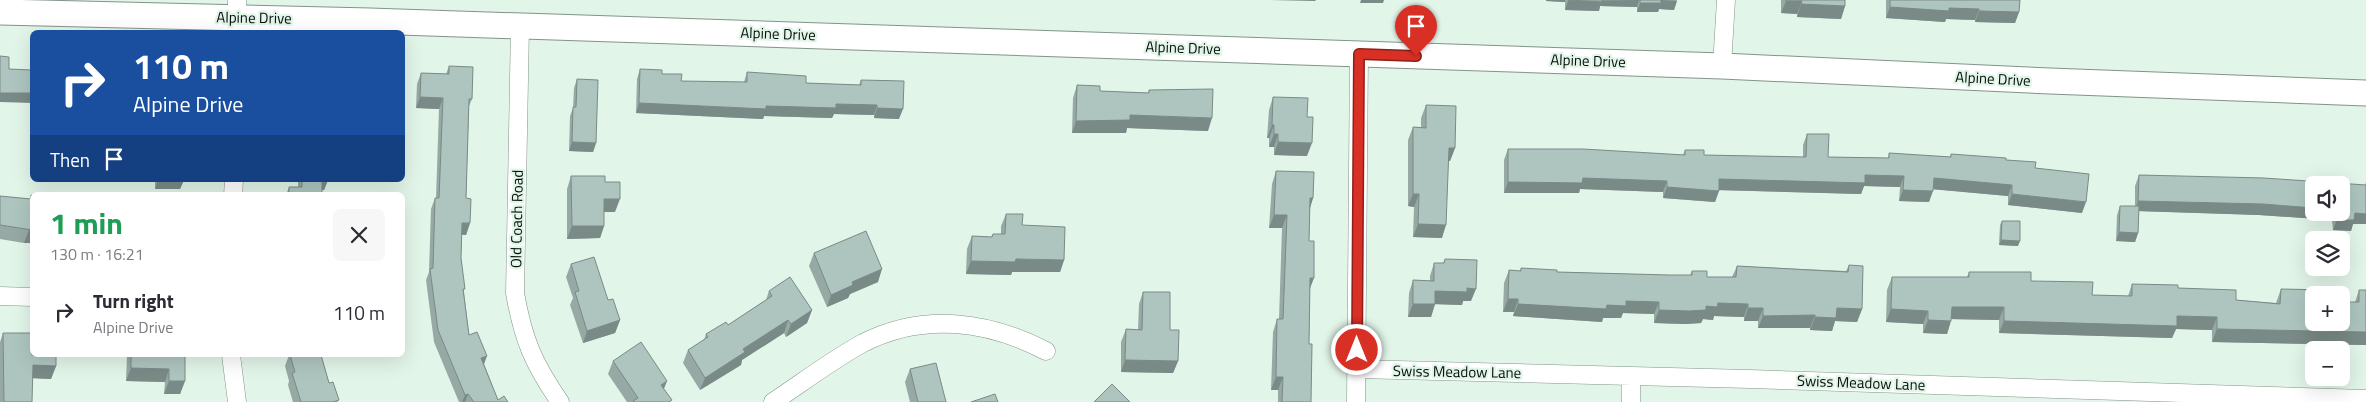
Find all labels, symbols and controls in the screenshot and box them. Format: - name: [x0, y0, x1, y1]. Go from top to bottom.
- street label: Alpine Drive: [216, 5, 292, 30]
- pin: [1395, 5, 1437, 56]
- icon: arrive: [1402, 12, 1430, 40]
- street label: Alpine Drive: [740, 21, 816, 46]
- street label: Alpine Drive: [1145, 35, 1221, 60]
- text: 110 m: [133, 39, 229, 93]
- street label: Alpine Drive: [1550, 48, 1626, 73]
- icon: right: [50, 50, 115, 115]
- street label: Alpine Drive: [1955, 65, 2031, 92]
- text: Alpine Drive: [133, 87, 243, 121]
- text: Then: [50, 145, 90, 174]
- icon: arrive: [100, 145, 128, 173]
- street label: Old Coach Road: [504, 170, 529, 268]
- map controls: [2305, 176, 2350, 386]
- button: sound: [2305, 176, 2350, 221]
- text: 1 min: [50, 200, 123, 246]
- button: close: [333, 209, 385, 261]
- button: layers: [2305, 231, 2350, 276]
- text: 130 m · 16:21: [50, 242, 144, 266]
- text: Turn right: [93, 286, 174, 315]
- button: +: [2305, 286, 2350, 331]
- icon: right: [50, 298, 78, 326]
- text: 110 m: [333, 298, 385, 327]
- text: Alpine Drive: [93, 315, 173, 339]
- position arrow: [1330, 323, 1382, 375]
- button: −: [2305, 341, 2350, 386]
- street label: Swiss Meadow Lane: [1393, 359, 1521, 384]
- street label: Swiss Meadow Lane: [1796, 369, 1926, 396]

